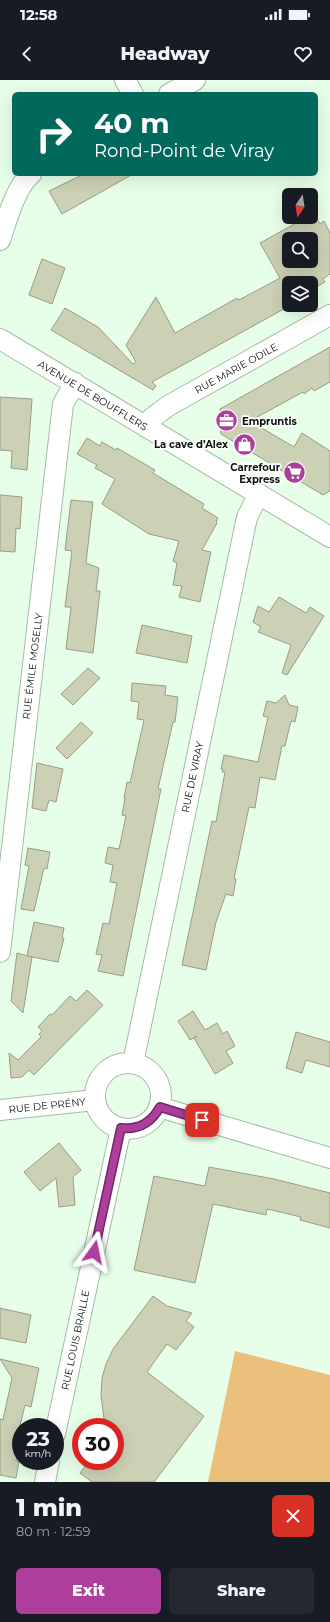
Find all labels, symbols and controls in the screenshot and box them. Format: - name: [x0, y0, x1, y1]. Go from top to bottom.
- text: 12:58: [20, 5, 58, 24]
- icon: back: [16, 43, 38, 65]
- text: Headway: [121, 43, 210, 65]
- icon: heart: [292, 43, 314, 65]
- text: 40 m: [94, 106, 170, 140]
- icon: right: [28, 108, 80, 160]
- text: Rond-Point de Viray: [94, 140, 274, 162]
- north arrow: [282, 188, 318, 224]
- map controls: [282, 188, 318, 312]
- button: search: [282, 232, 318, 268]
- button: layers: [282, 276, 318, 312]
- street label: RUE MARIE ODILE: [192, 340, 280, 397]
- street label: AVENUE DE BOUFFLERS: [36, 357, 150, 433]
- office icon: Empruntis: [214, 408, 240, 434]
- place label: Empruntis: [242, 415, 298, 428]
- shop icon: La cave d’Alex: [231, 431, 257, 457]
- place label: La cave d’Alex: [154, 438, 228, 451]
- supermarket icon: Carrefour Express: [282, 460, 308, 486]
- place label: Carrefour Express: [230, 461, 281, 486]
- street label: RUE ÉMILE MOSELLY: [20, 611, 46, 720]
- street label: RUE DE VIRAY: [179, 740, 206, 814]
- street label: RUE DE PRÉNY: [8, 1095, 87, 1116]
- pin: [185, 1103, 219, 1137]
- icon: arrive: [191, 1109, 213, 1131]
- position arrow: [73, 1231, 115, 1273]
- street label: RUE LOUIS BRAILLE: [59, 1289, 92, 1391]
- speed limit sign: 30: [72, 1418, 124, 1470]
- text: 23: [26, 1427, 50, 1451]
- text: km/h: [25, 1447, 51, 1460]
- text: 1 min: [16, 1493, 82, 1522]
- button: close: [272, 1495, 314, 1537]
- text: 80 m · 12:59: [16, 1523, 90, 1539]
- button: Exit: [16, 1568, 161, 1614]
- button: Share: [169, 1568, 314, 1614]

